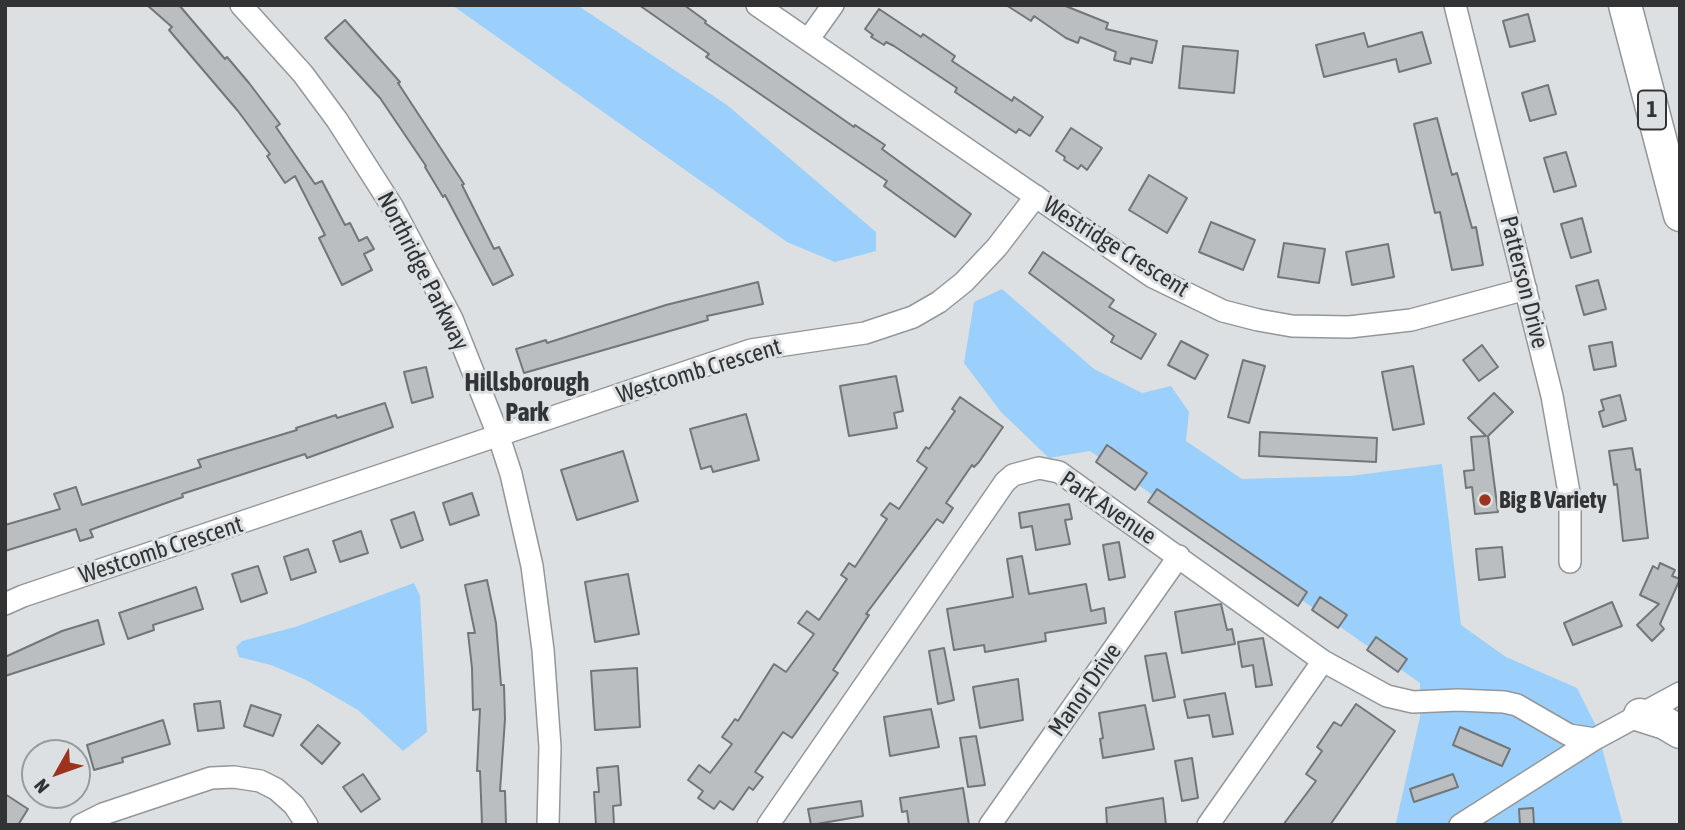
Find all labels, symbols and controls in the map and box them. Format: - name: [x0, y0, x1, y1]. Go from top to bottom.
- road number: 1: [1638, 90, 1666, 130]
- street label: Northridge Parkway: [371, 187, 475, 355]
- street label: Westridge Crescent: [1038, 191, 1194, 303]
- street label: Patterson Drive: [1494, 213, 1554, 351]
- street label: Westcomb Crescent: [613, 332, 785, 410]
- district label: Hillsborough Park: [465, 367, 589, 428]
- street label: Park Avenue: [1054, 465, 1162, 551]
- place label: Big B Variety: [1499, 486, 1607, 514]
- marker: Big B Variety: [1477, 492, 1493, 508]
- street label: Westcomb Crescent: [76, 510, 246, 590]
- street label: Manor Drive: [1042, 638, 1128, 742]
- north arrow: [21, 739, 91, 809]
- text: N: [29, 775, 53, 798]

